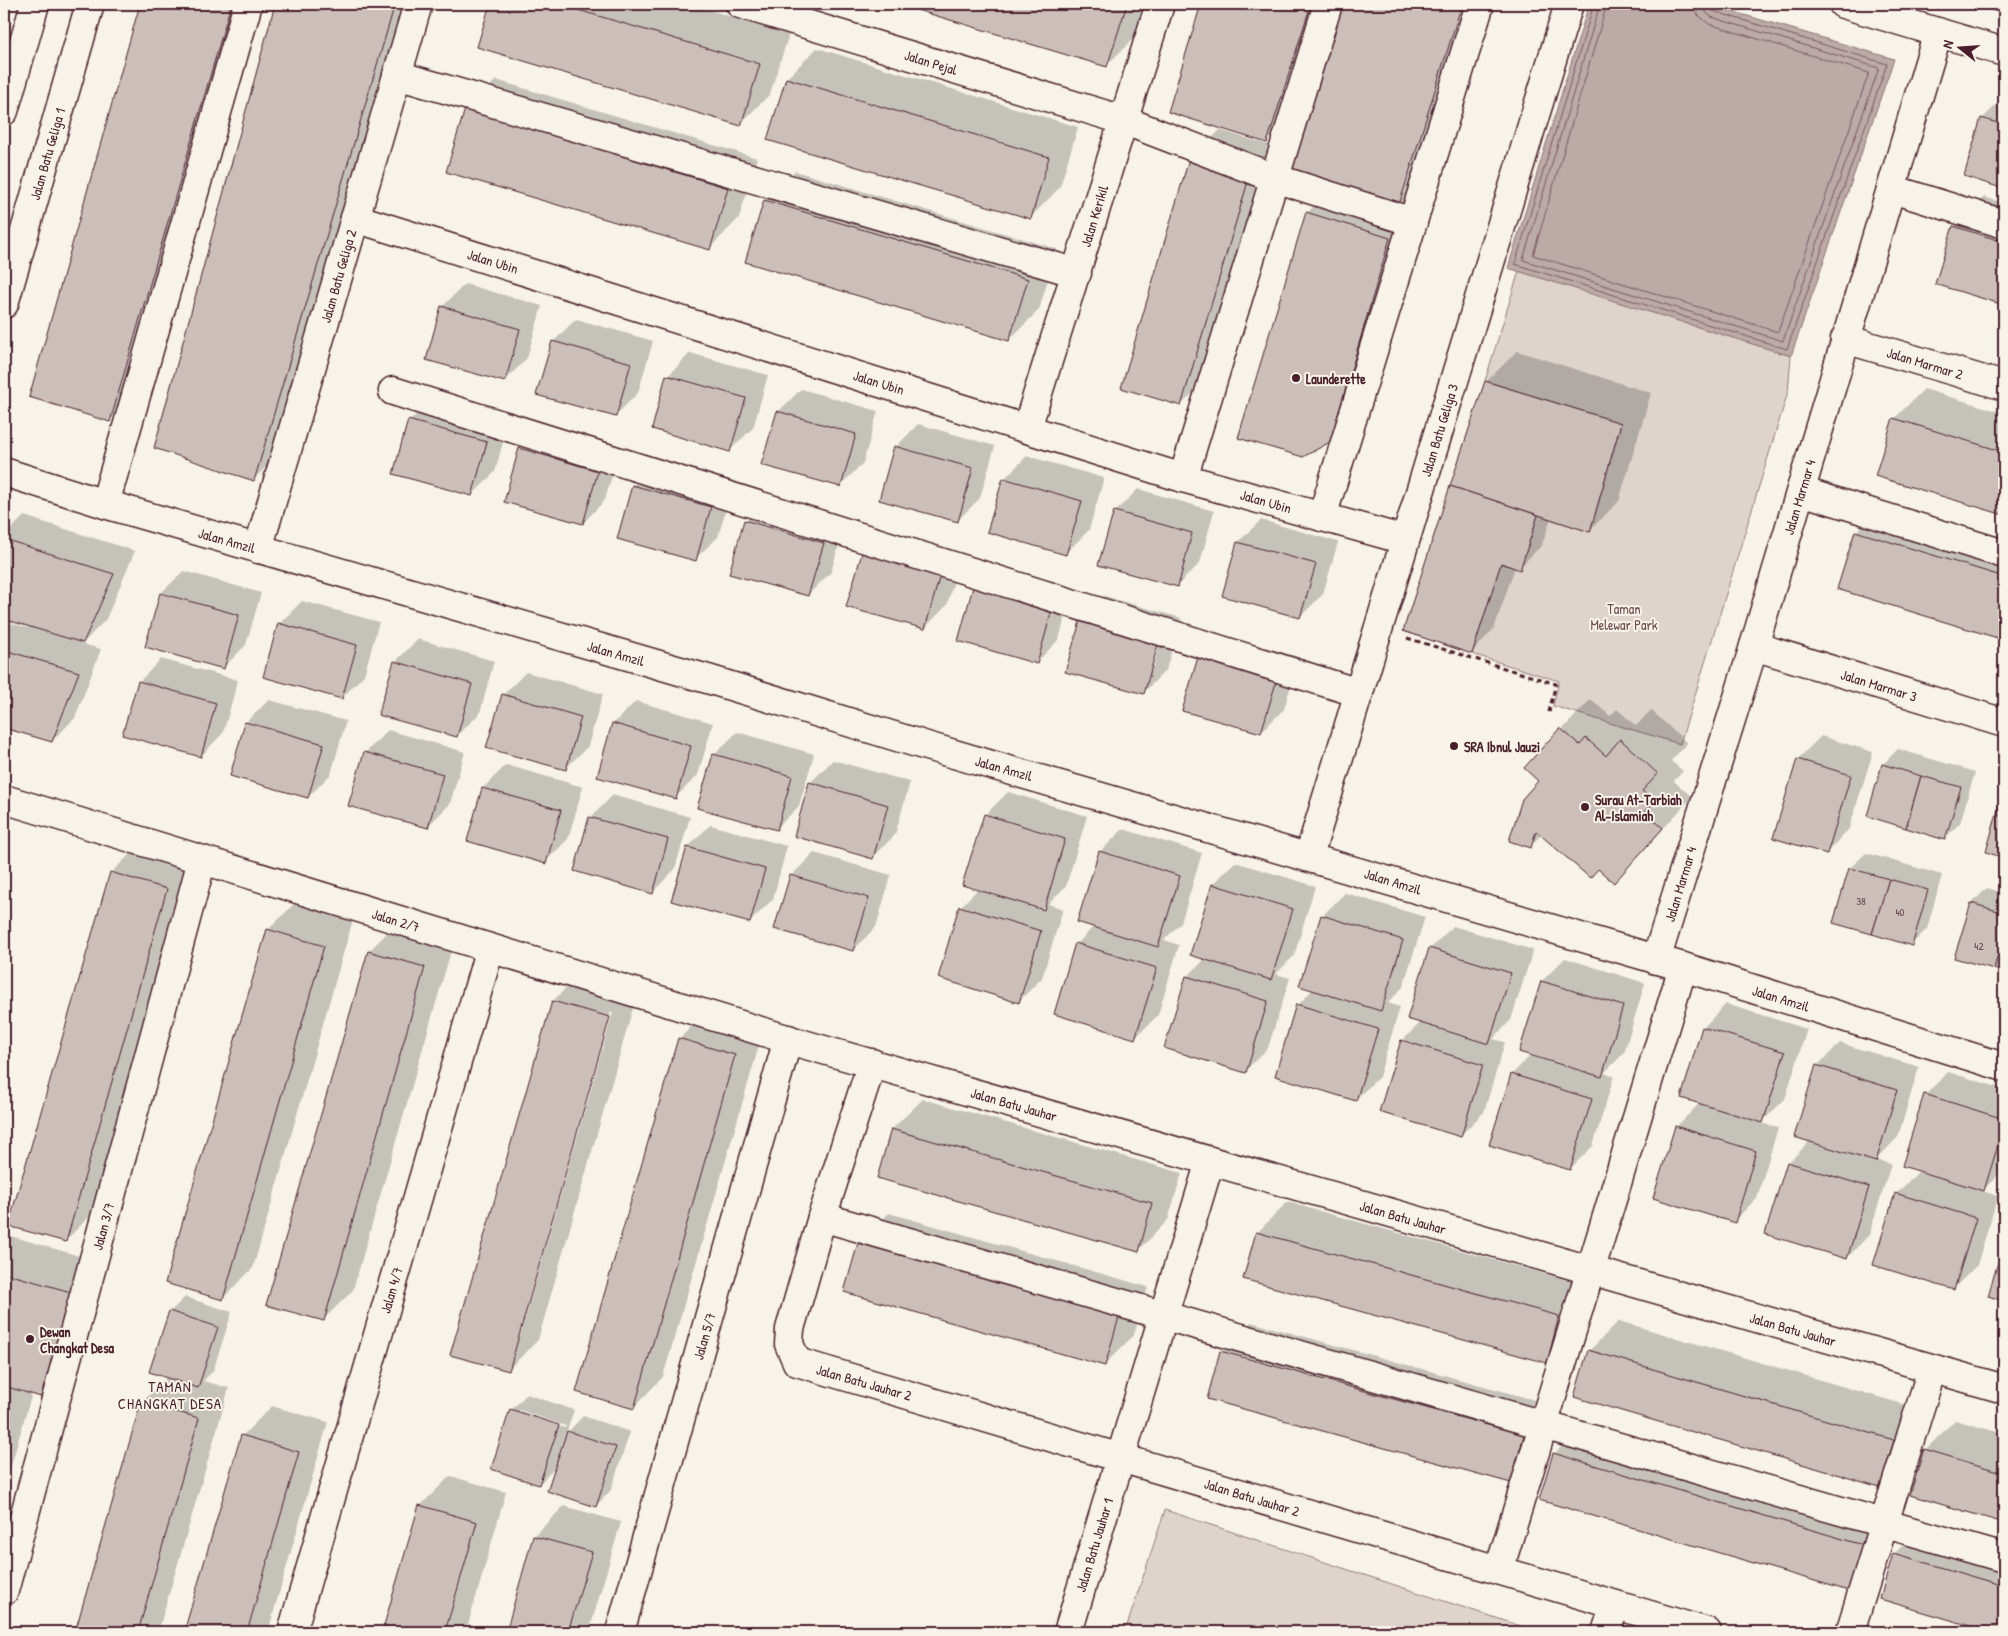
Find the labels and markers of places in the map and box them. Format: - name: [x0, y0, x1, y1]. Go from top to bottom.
- place label: Launderette: [1306, 369, 1366, 388]
- marker: Launderette: [1290, 372, 1302, 384]
- place label: SRA Ibnul Jauzi: [1464, 737, 1540, 756]
- marker: SRA Ibnul Jauzi: [1448, 740, 1460, 752]
- place label: Surau At-Tarbiah Al-Islamiah: [1595, 790, 1682, 825]
- marker: Surau At-Tarbiah Al-Islamiah: [1579, 801, 1591, 813]
- place label: Dewan Changkat Desa: [40, 1322, 115, 1359]
- marker: Dewan Changkat Desa: [24, 1333, 36, 1345]

